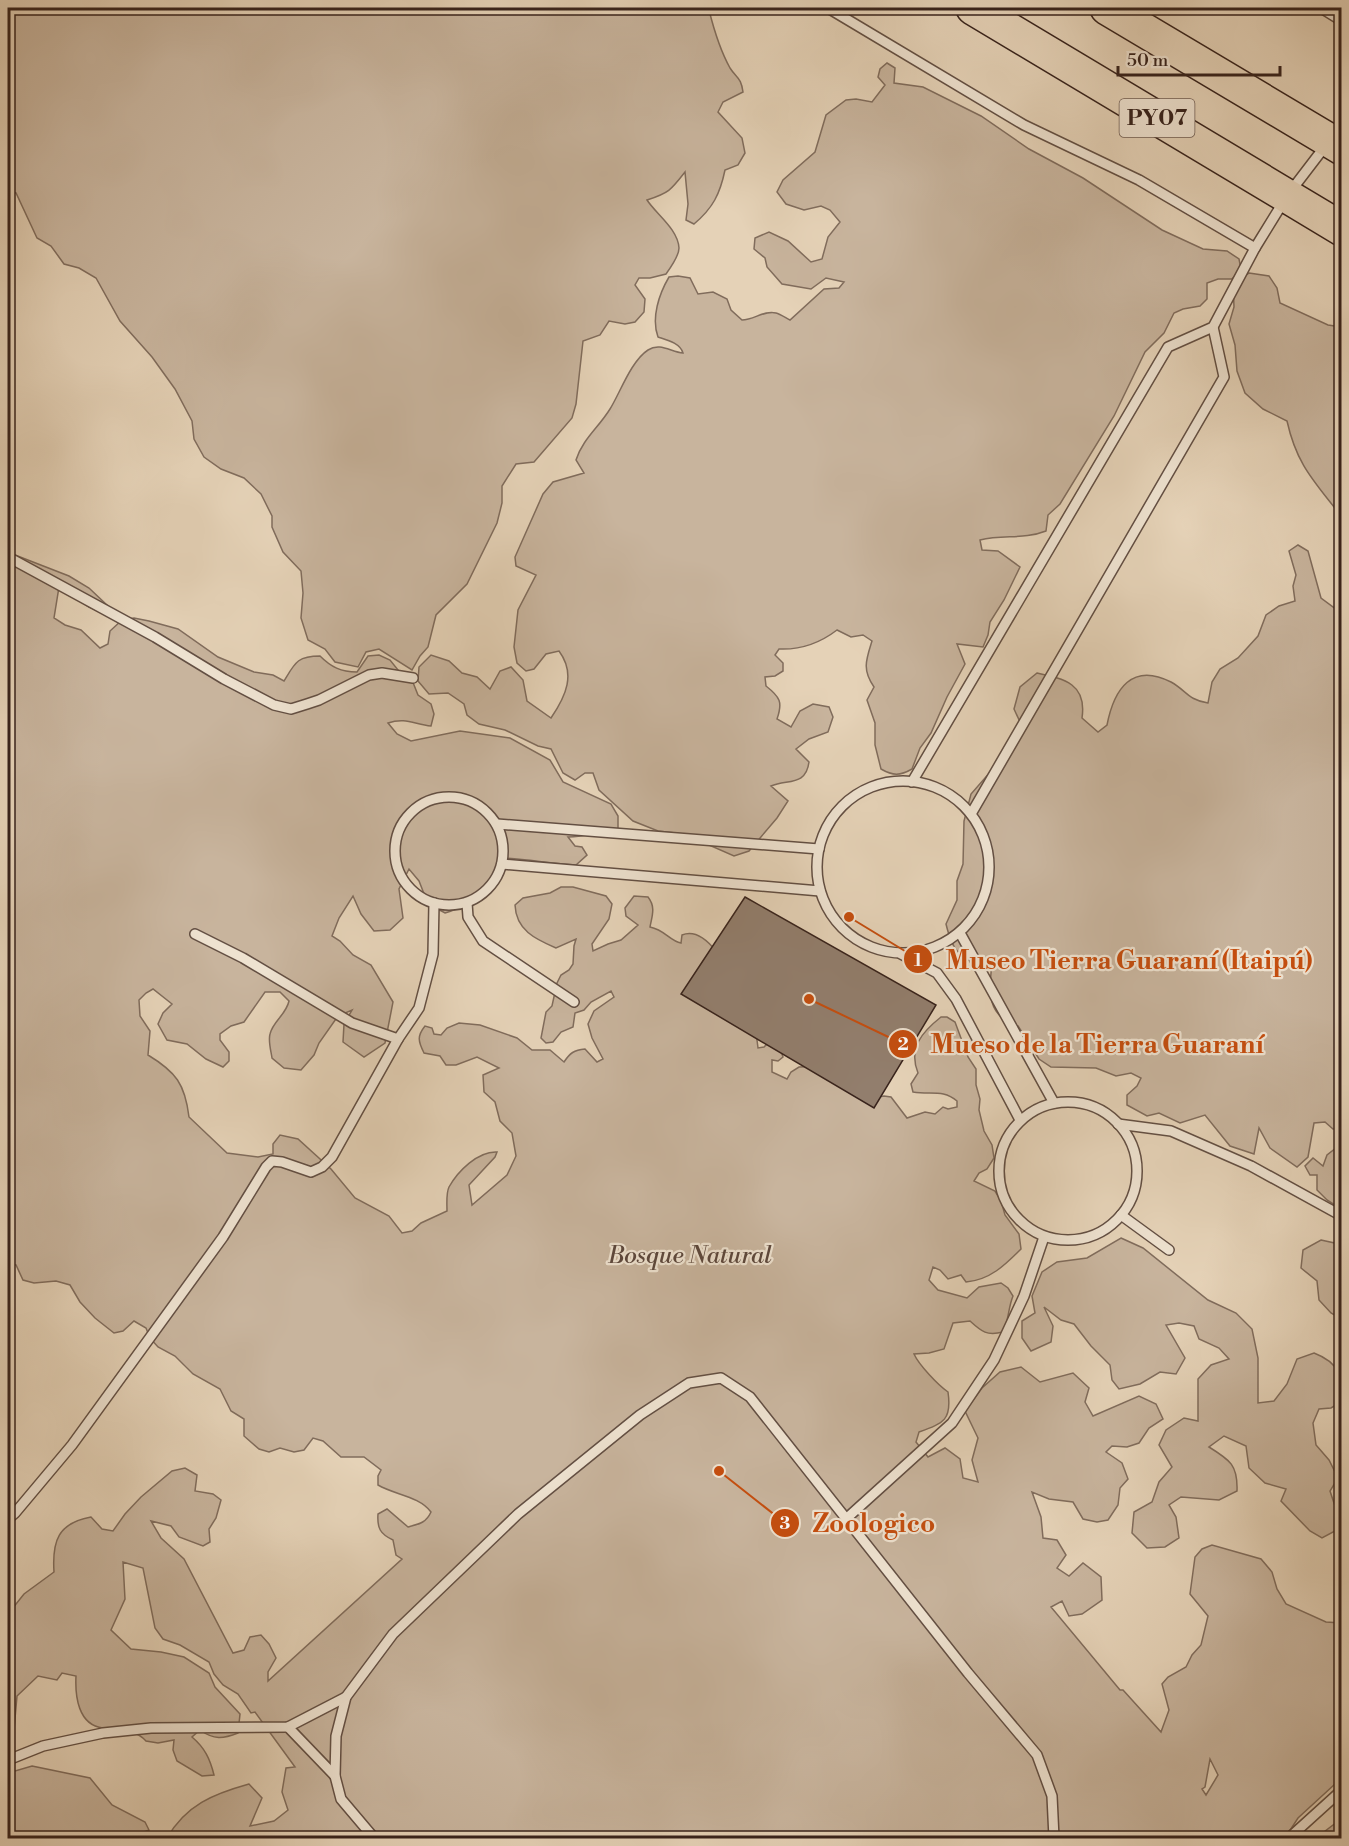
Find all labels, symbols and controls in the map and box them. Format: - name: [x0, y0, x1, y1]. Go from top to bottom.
- scale bar: [1118, 39, 1280, 77]
- text: 50 m: [1127, 49, 1169, 72]
- road number: PY07: [1120, 99, 1194, 137]
- callout: Museo Tierra Guaraní (Itaipú): [903, 937, 1324, 981]
- text: Museo Tierra Guaraní (Itaipú): [945, 945, 1313, 977]
- text: 1: [914, 949, 923, 972]
- callout: Mueso de la Tierra Guaraní: [888, 1022, 1276, 1066]
- text: Mueso de la Tierra Guaraní: [930, 1029, 1265, 1061]
- text: 2: [897, 1033, 909, 1056]
- park label: Bosque Natural: [607, 1241, 772, 1271]
- callout: Zoologico: [770, 1501, 947, 1545]
- text: Zoologico: [813, 1508, 935, 1540]
- text: 3: [780, 1512, 791, 1535]

